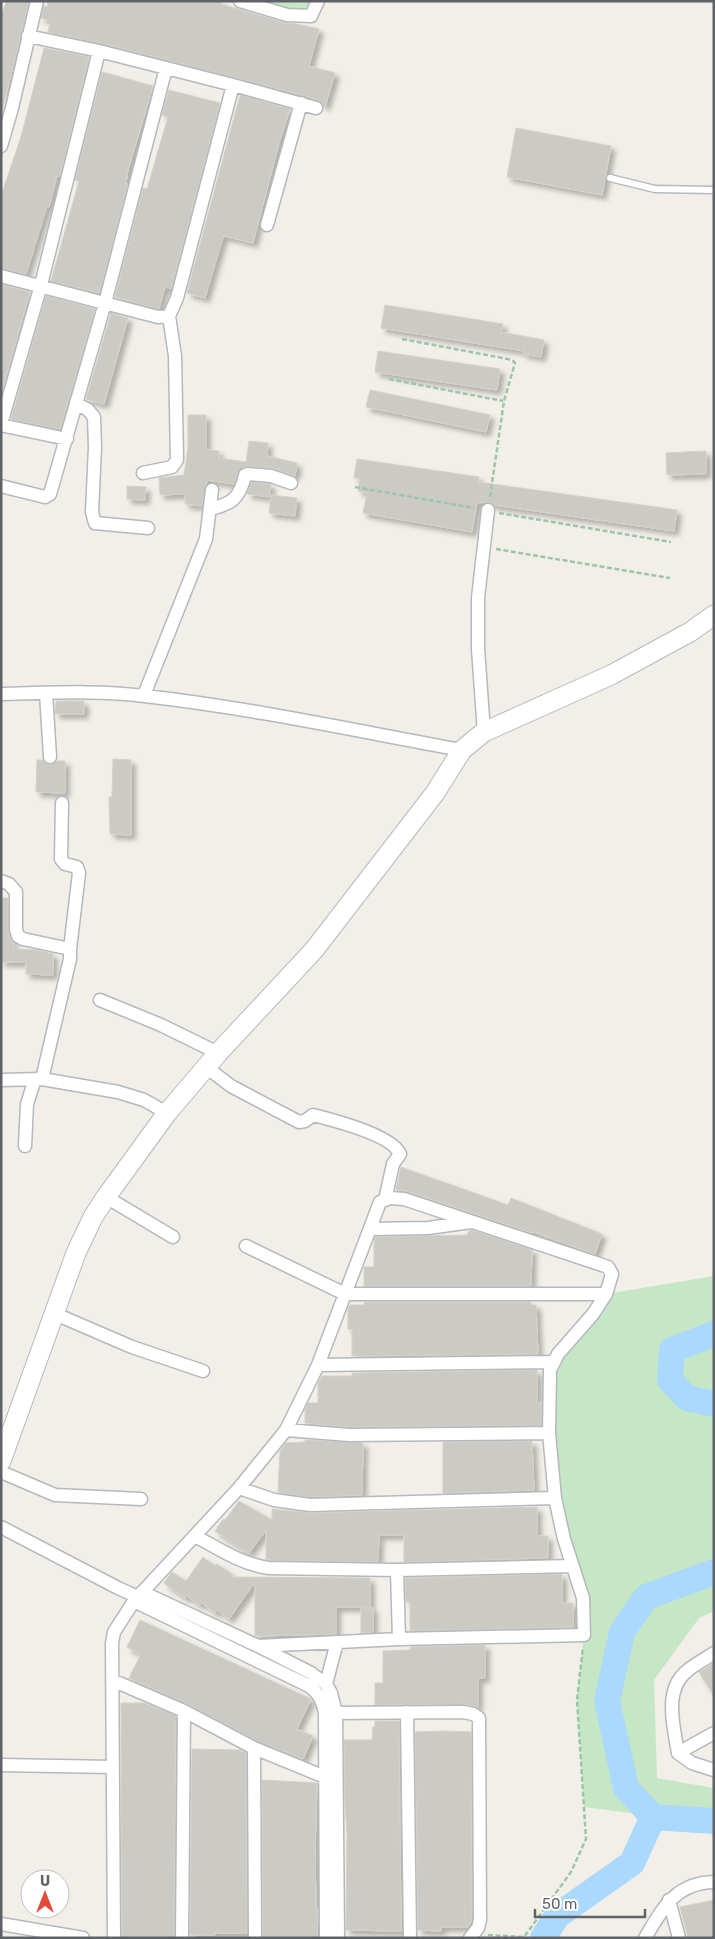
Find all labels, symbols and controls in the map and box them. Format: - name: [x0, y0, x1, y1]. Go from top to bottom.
- north arrow: [20, 1869, 70, 1919]
- text: U: [40, 1873, 50, 1890]
- scale bar: [535, 1886, 645, 1918]
- text: 50 m: [542, 1895, 577, 1913]

